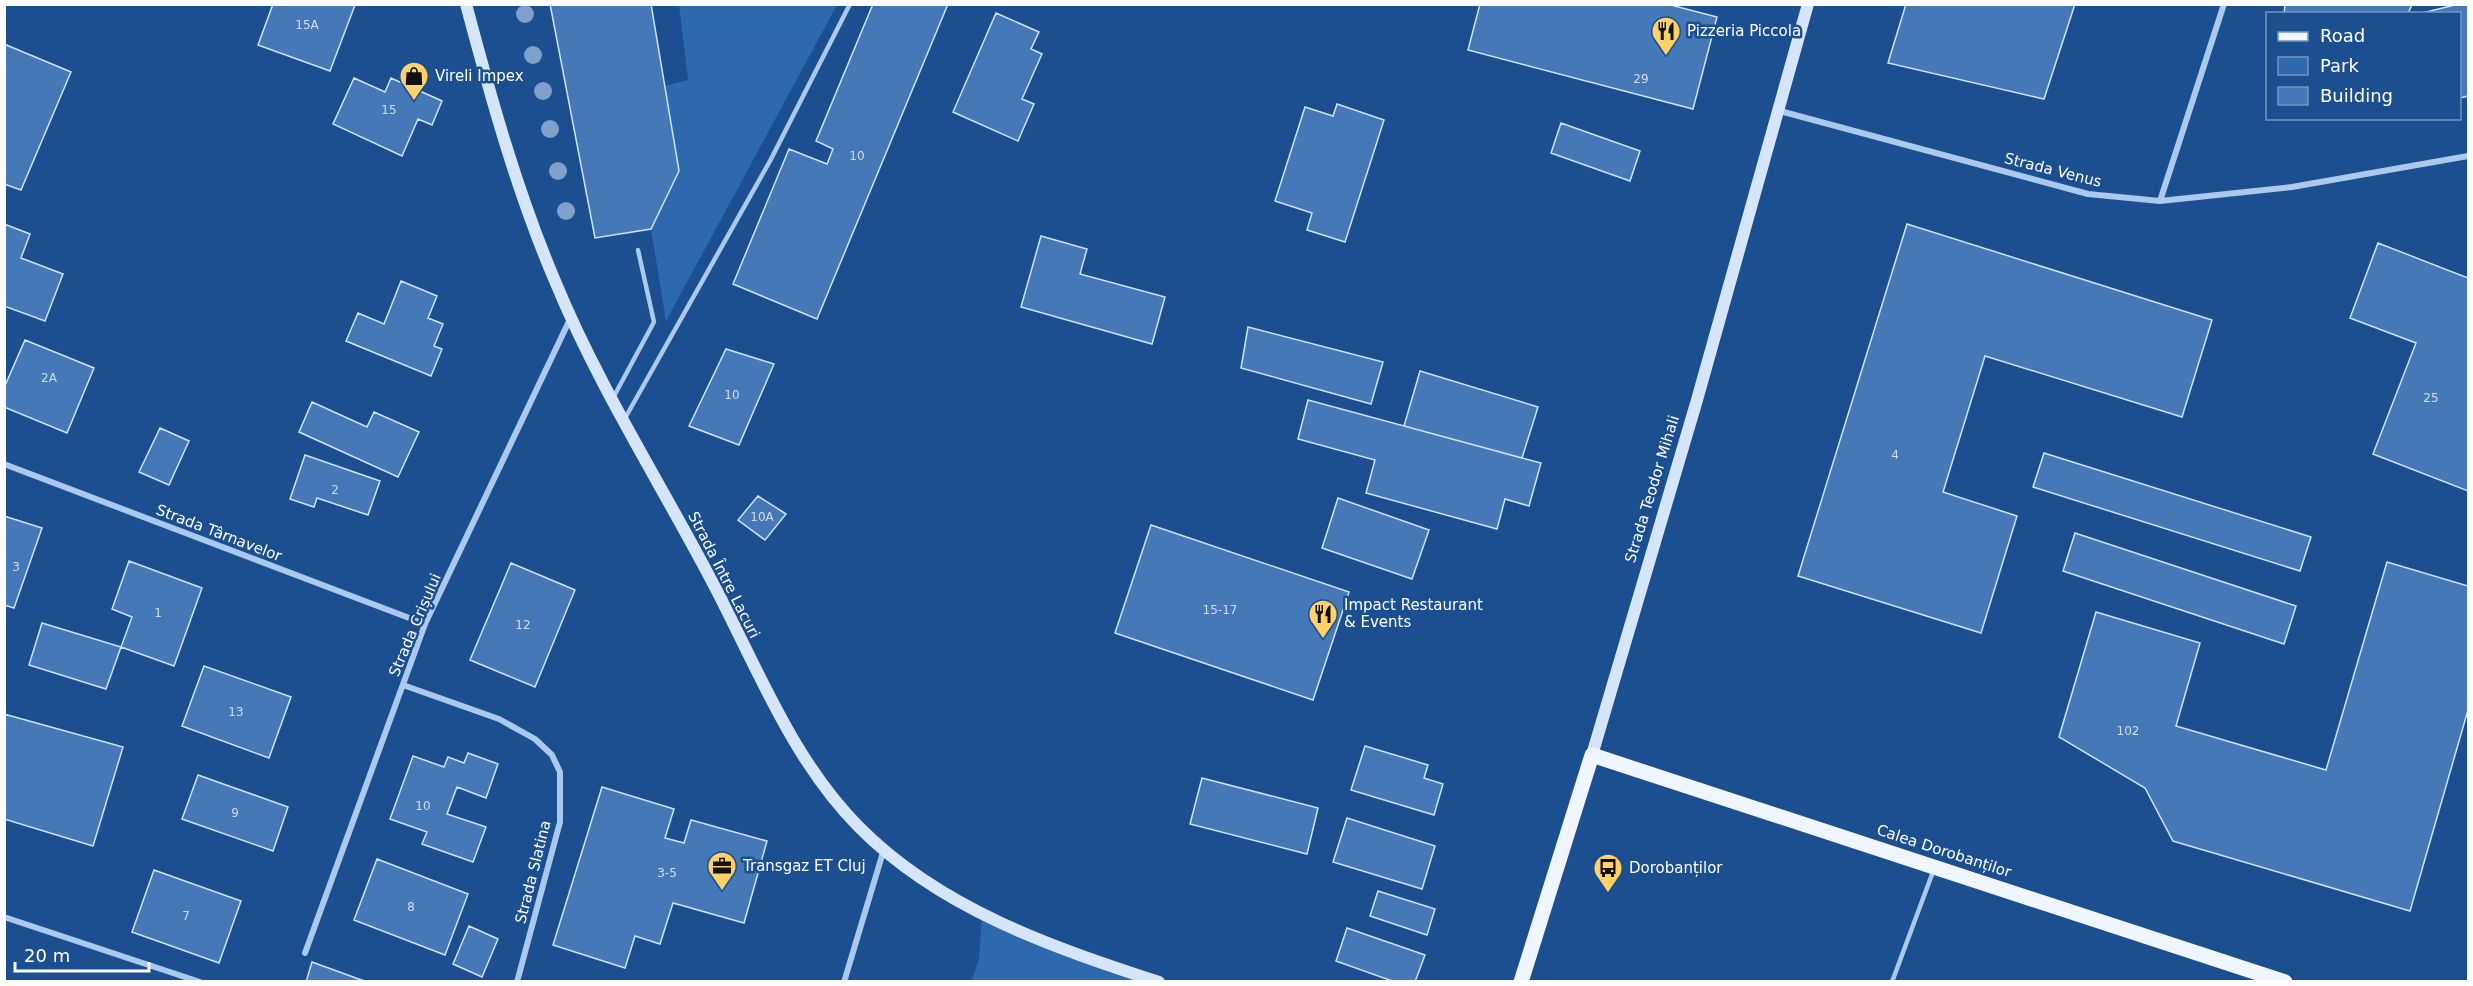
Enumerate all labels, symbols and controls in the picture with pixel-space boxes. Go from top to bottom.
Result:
legend [2266,12,2461,120]
restaurant icon: Pizzeria Piccola [1650,15,1682,57]
house number: 15A [295,18,320,32]
place label: Pizzeria Piccola [1687,22,1801,40]
text: Road [2320,25,2365,46]
text: Park [2320,55,2359,76]
shop icon: Vireli Impex [398,60,430,102]
place label: Vireli Impex [435,67,524,85]
house number: 29 [1633,72,1649,86]
text: Building [2320,85,2393,106]
house number: 15 [381,103,397,117]
house number: 10 [849,149,865,163]
street label: Strada Venus [2003,149,2104,191]
house number: 2A [41,371,58,385]
house number: 10 [724,388,740,402]
house number: 25 [2423,391,2439,405]
street label: Strada Teodor Mihali [1621,413,1683,565]
house number: 4 [1891,448,1899,462]
house number: 2 [331,483,339,497]
street label: Strada Târnavelor [154,501,285,566]
street label: Strada Între Lacuri [684,508,765,641]
house number: 10A [750,510,775,524]
house number: 3 [12,560,20,574]
street label: Strada Crișului [385,571,445,679]
place label: Impact Restaurant & Events [1344,596,1483,631]
restaurant icon: Impact Restaurant & Events [1307,598,1339,640]
house number: 15-17 [1203,603,1237,617]
house number: 1 [154,606,162,620]
house number: 12 [515,618,531,632]
house number: 13 [228,705,244,719]
house number: 102 [2117,724,2139,738]
house number: 10 [415,799,431,813]
house number: 9 [231,806,239,820]
street label: Strada Slatina [511,818,555,926]
street label: Calea Dorobanților [1874,821,2014,882]
office icon: Transgaz ET Cluj [706,850,738,892]
bus stop icon: Dorobanților [1592,852,1624,894]
place label: Transgaz ET Cluj [742,857,866,875]
place label: Dorobanților [1629,859,1723,877]
house number: 3-5 [657,866,677,880]
house number: 8 [407,900,415,914]
house number: 7 [182,909,190,923]
scale bar [15,935,148,973]
text: 20 m [24,945,70,966]

